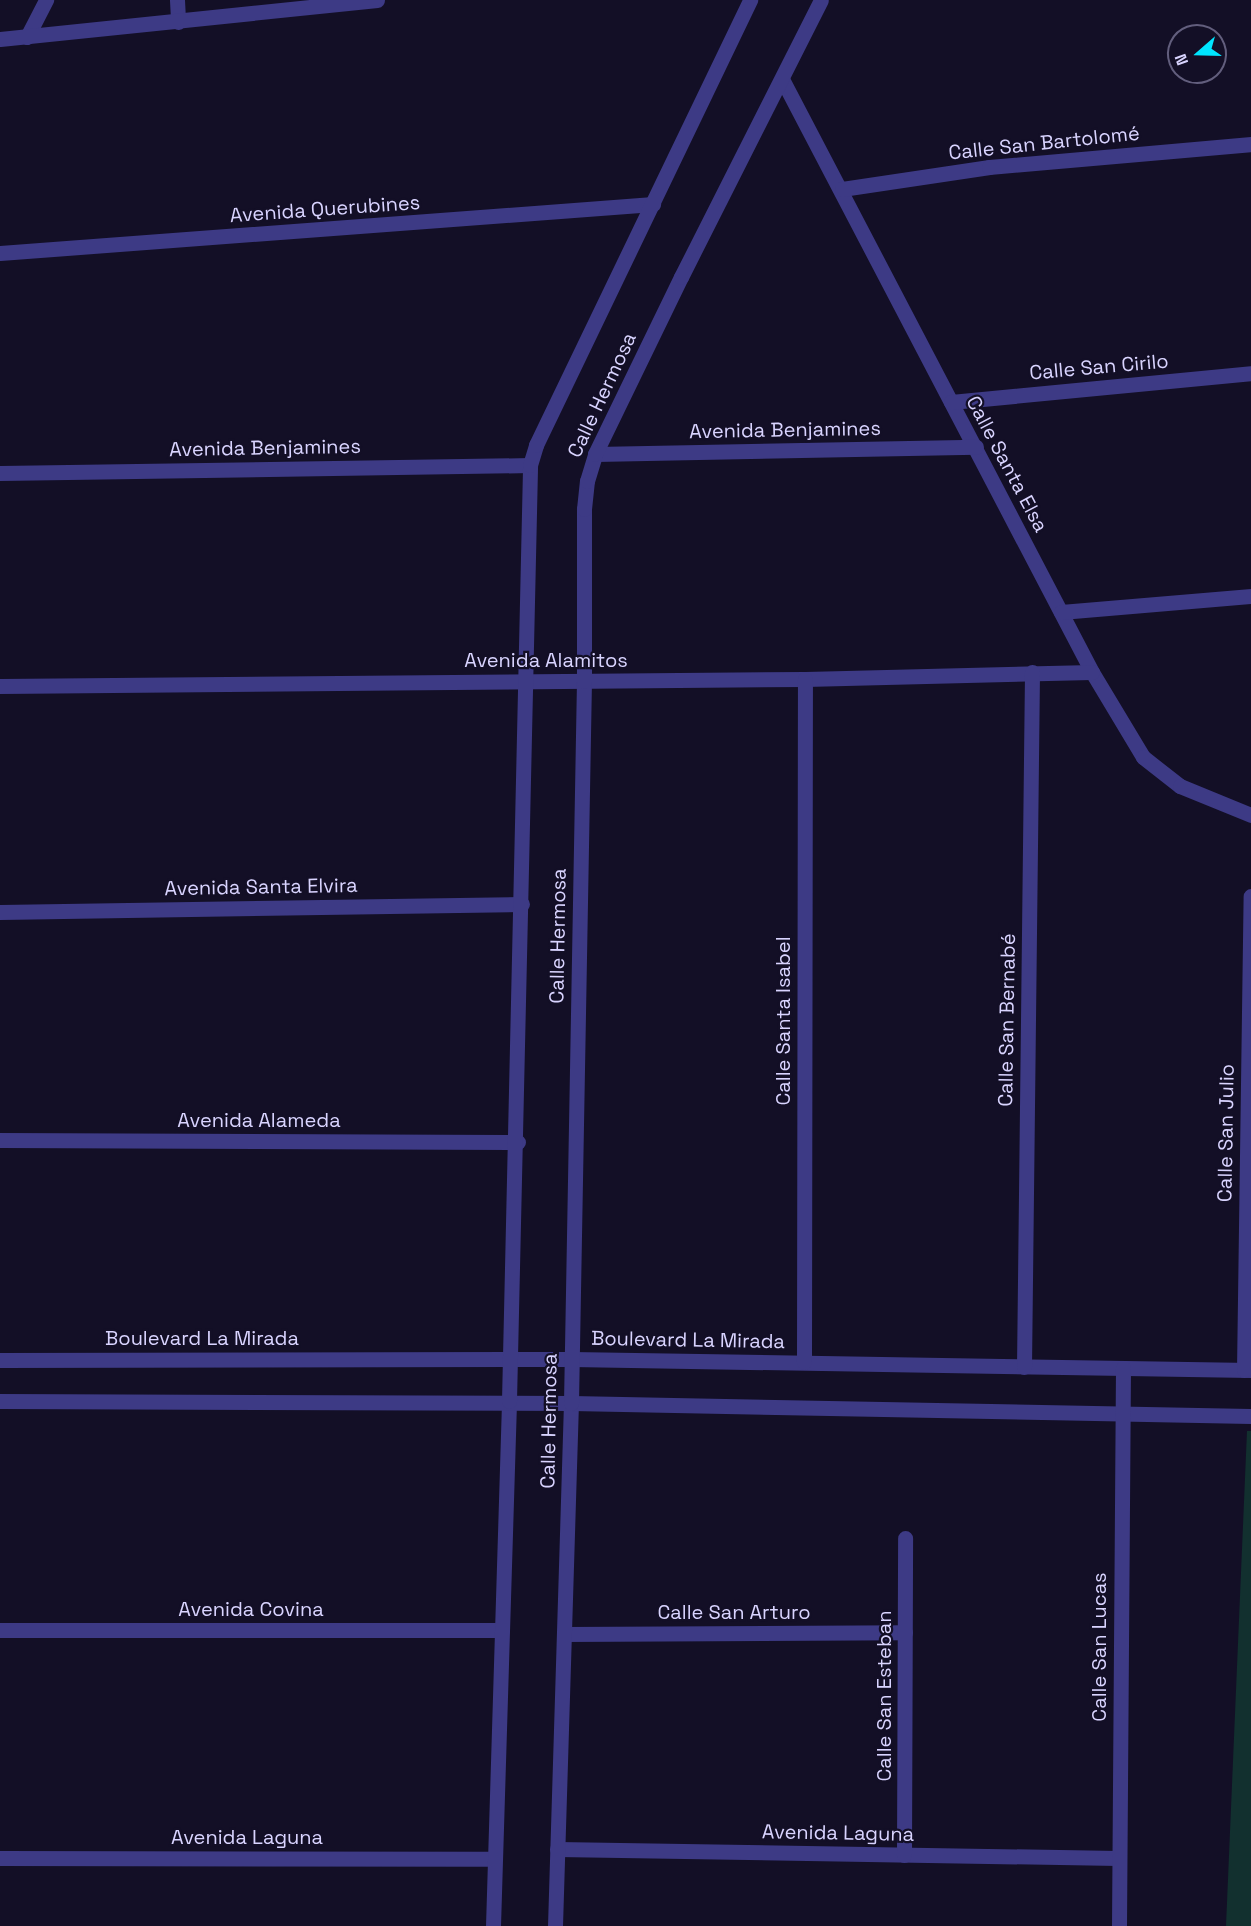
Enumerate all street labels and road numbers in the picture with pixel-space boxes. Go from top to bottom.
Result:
street label: Calle San Bartolomé [947,121,1141,165]
street label: Avenida Querubines [229,190,421,228]
street label: Calle Hermosa [563,329,641,461]
street label: Calle San Cirilo [1028,349,1170,385]
street label: Calle Santa Elsa [961,392,1053,536]
street label: Avenida Benjamines [689,416,881,444]
street label: Avenida Benjamines [169,434,361,462]
street label: Avenida Alamitos [464,648,628,672]
street label: Calle Hermosa [545,868,571,1004]
street label: Avenida Santa Elvira [164,873,358,901]
street label: Calle San Bernabé [993,933,1021,1107]
street label: Calle Santa Isabel [771,936,795,1106]
street label: Calle San Julio [1213,1064,1239,1202]
street label: Avenida Alameda [177,1108,341,1132]
street label: Boulevard La Mirada [105,1326,299,1350]
street label: Boulevard La Mirada [591,1326,785,1354]
street label: Calle Hermosa [536,1353,562,1489]
street label: Calle San Lucas [1087,1572,1111,1722]
street label: Avenida Covina [178,1597,324,1621]
street label: Calle San Arturo [657,1600,811,1624]
street label: Calle San Esteban [872,1610,896,1782]
street label: Avenida Laguna [762,1820,914,1846]
street label: Avenida Laguna [171,1825,323,1849]

